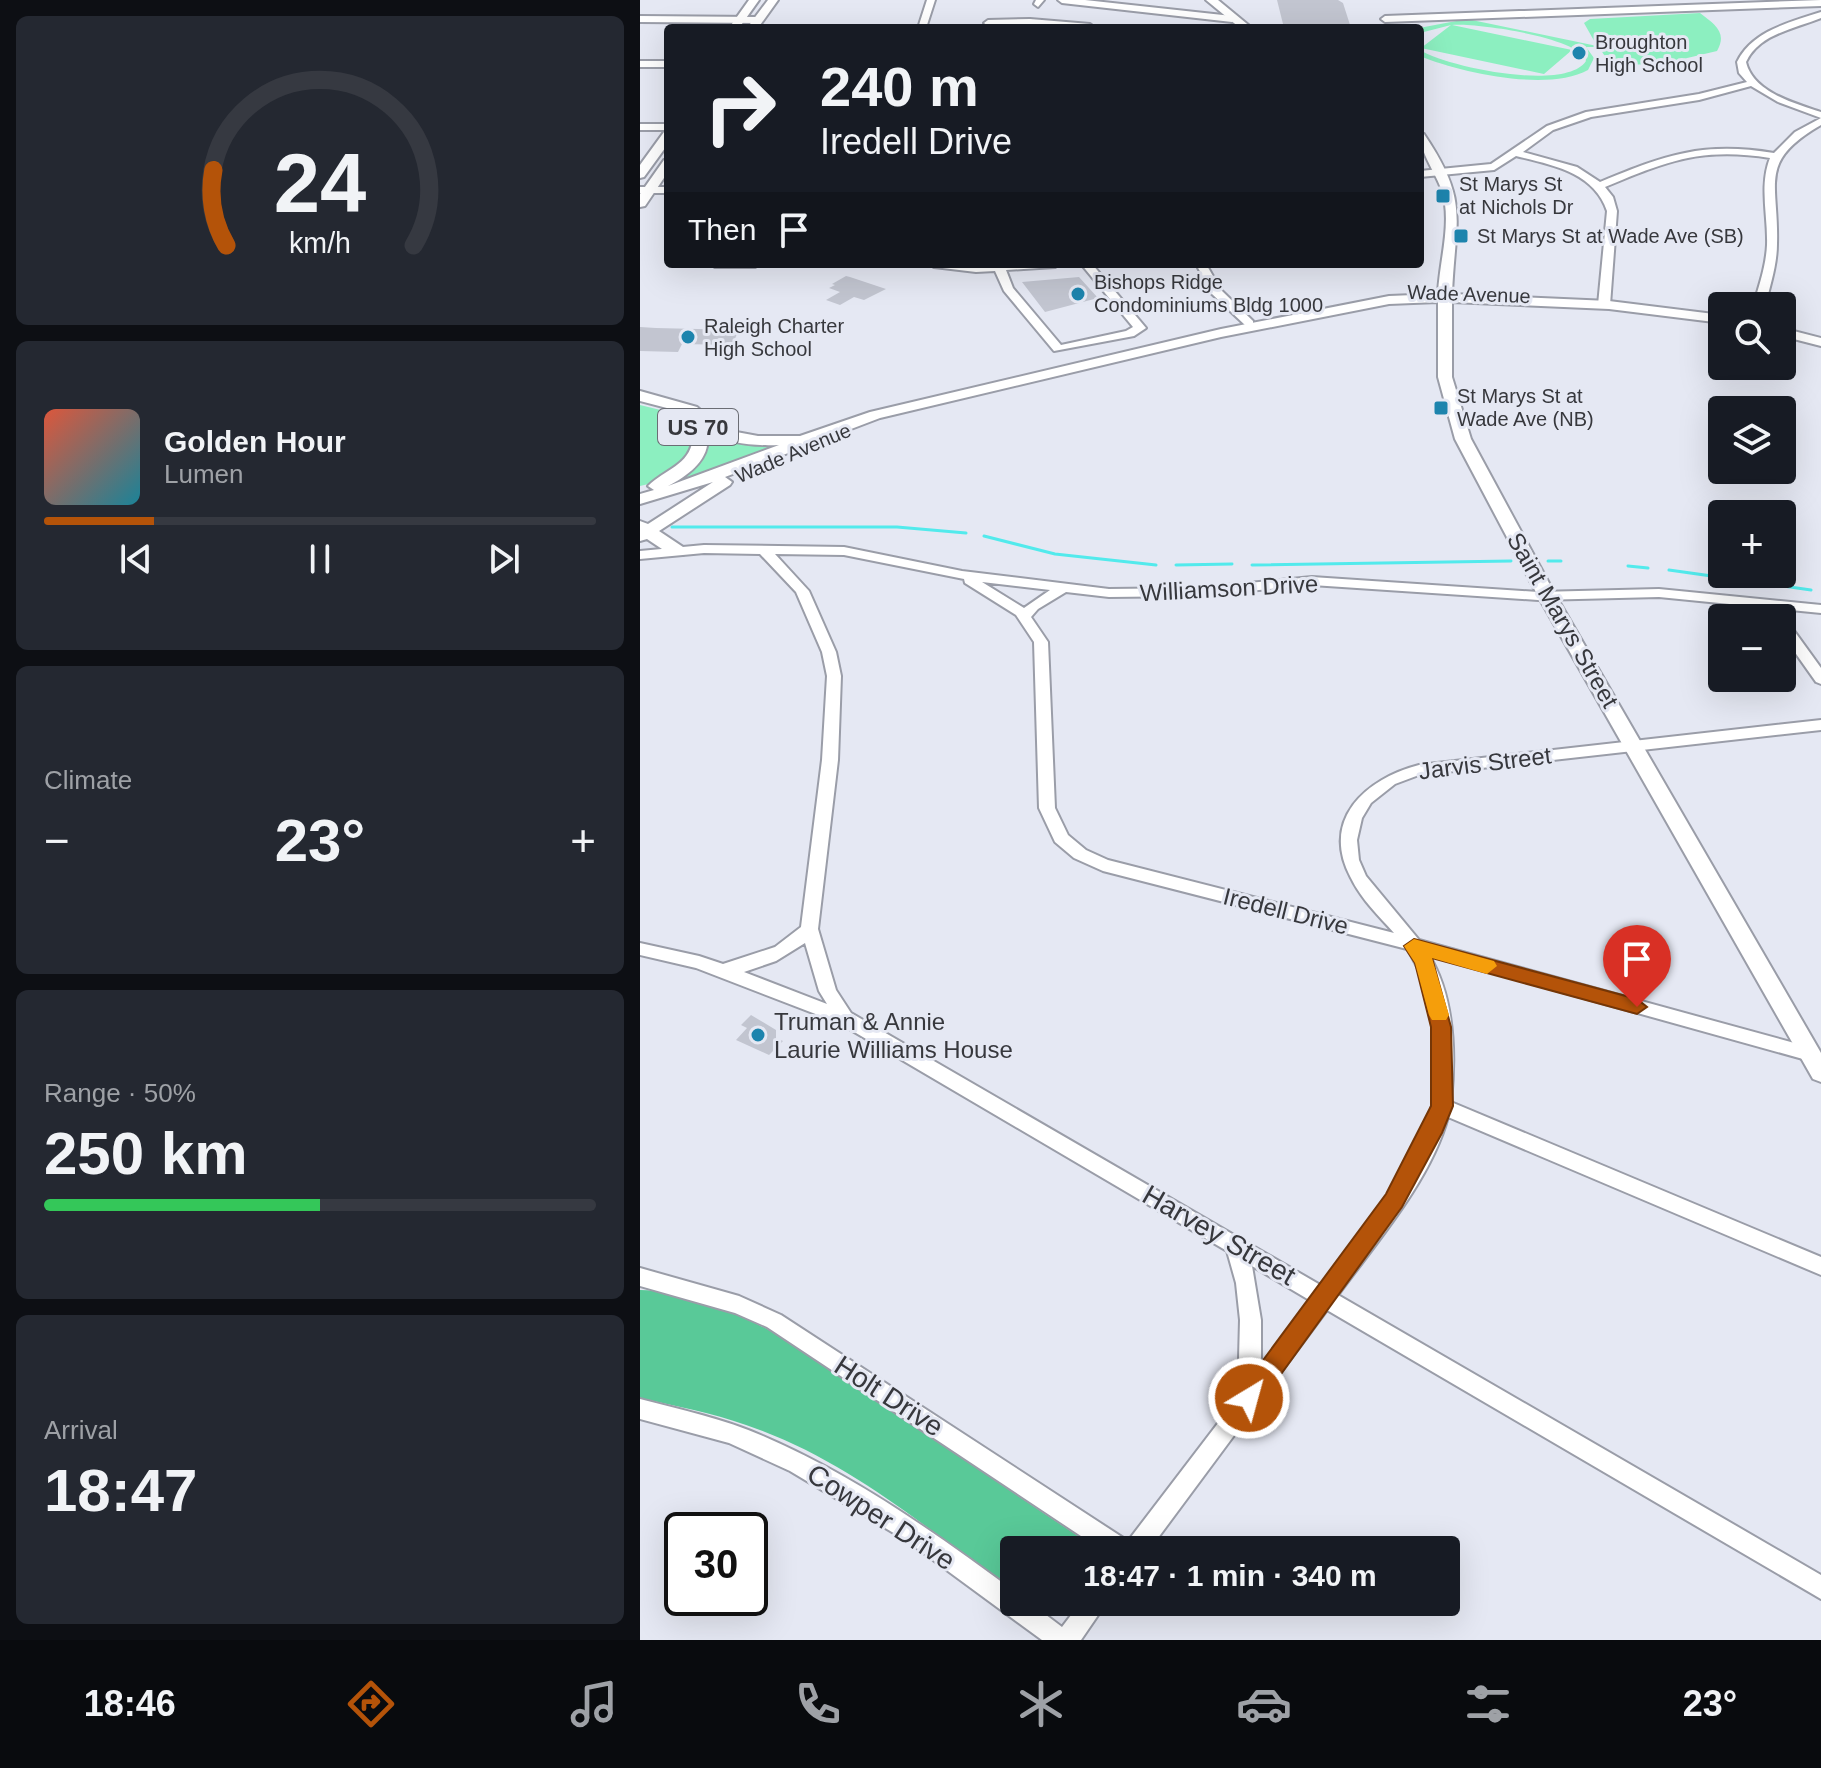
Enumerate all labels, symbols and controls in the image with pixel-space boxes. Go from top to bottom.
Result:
place label: Broughton High School [1595,31,1703,76]
marker: Broughton High School [1570,44,1588,62]
text: 240 m [820,55,979,118]
icon: right [688,56,792,160]
text: Iredell Drive [820,121,1012,162]
text: 24 [274,137,366,230]
place label: St Marys St at Nichols Dr [1459,173,1574,218]
marker: St Marys St at Nichols Dr [1434,187,1452,205]
icon: arrive [772,208,816,252]
text: Then [688,213,756,246]
place label: St Marys St at Wade Ave (SB) [1477,225,1744,247]
marker: St Marys St at Wade Ave (SB) [1452,227,1470,245]
text: km/h [289,228,351,260]
place label: Bishops Ridge Condominiums Bldg 1000 [1094,271,1323,316]
street label: Wade Avenue [1407,281,1531,307]
marker: Bishops Ridge Condominiums Bldg 1000 [1069,285,1087,303]
map controls [1708,292,1796,692]
button: search [1708,292,1796,380]
place label: Raleigh Charter High School [704,315,844,360]
marker: Raleigh Charter High School [679,328,697,346]
place label: St Marys St at Wade Ave (NB) [1457,385,1594,430]
button: layers [1708,396,1796,484]
marker: St Marys St at Wade Ave (NB) [1432,399,1450,417]
road number: US 70 [658,409,738,445]
street label: Wade Avenue [732,419,854,487]
text: Golden Hour [164,425,346,458]
text: Lumen [164,459,244,489]
button: + [1708,500,1796,588]
street label: Saint Marys Street [1502,528,1624,713]
icon: previous [114,537,158,581]
icon: pause [298,537,342,581]
icon: next [482,537,526,581]
street label: Williamson Drive [1139,570,1319,606]
button: − [1708,604,1796,692]
street label: Jarvis Street [1417,741,1553,785]
text: Climate [44,765,132,795]
text: 23° [275,807,365,874]
text: − [44,816,70,865]
text: + [570,816,596,865]
street label: Iredell Drive [1221,882,1351,940]
pin [1603,925,1671,1007]
icon: arrive [1615,937,1659,981]
place label: Truman & Annie Laurie Williams House [774,1008,1013,1063]
marker: Truman & Annie Laurie Williams House [749,1026,767,1044]
text: Range · 50% [44,1078,196,1108]
text: 250 km [44,1120,248,1187]
street label: Harvey Street [1137,1179,1301,1291]
street label: Holt Drive [829,1350,949,1442]
position arrow [1207,1356,1291,1440]
text: Arrival [44,1415,118,1445]
text: 18:47 [44,1457,197,1524]
street label: Cowper Drive [801,1458,961,1576]
speed limit sign: 30 [664,1512,768,1616]
text: 18:47 · 1 min · 340 m [1083,1559,1377,1592]
icon: directions [343,1676,399,1732]
icon: music [566,1676,622,1732]
icon: phone [790,1676,846,1732]
icon: climate [1013,1676,1069,1732]
icon: car [1236,1676,1292,1732]
icon: filters [1460,1676,1516,1732]
text: 18:46 [84,1683,176,1724]
text: 23° [1683,1683,1737,1724]

